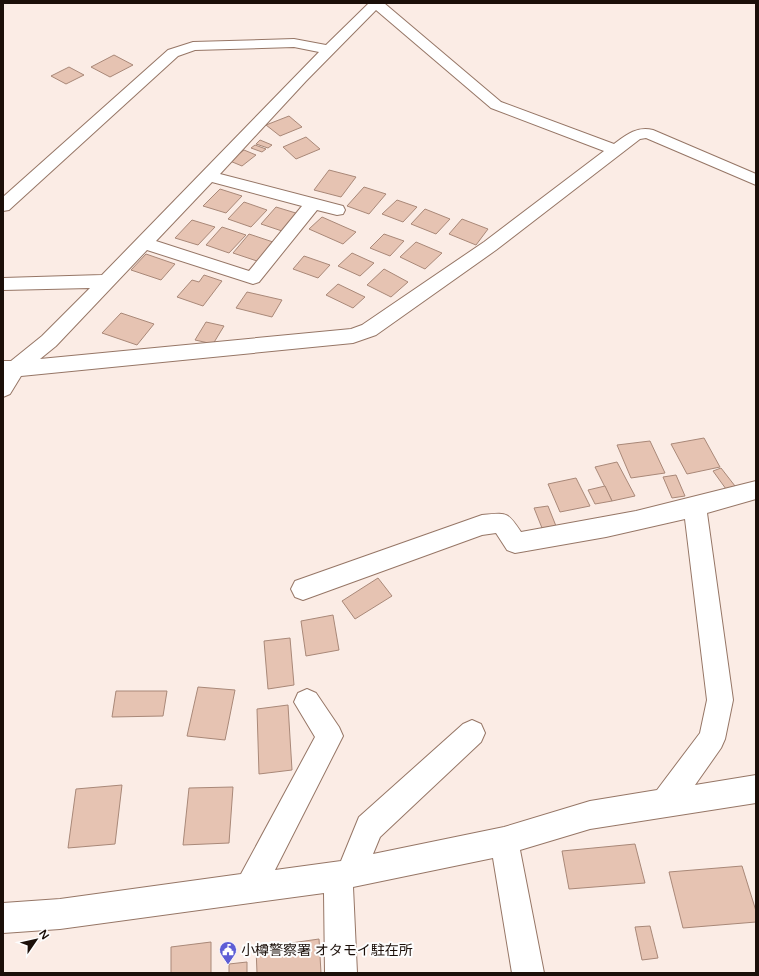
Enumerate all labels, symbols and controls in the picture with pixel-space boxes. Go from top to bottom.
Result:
north arrow [16,920,56,960]
text: N [36,927,52,942]
public building icon: 小樽警察署 オタモイ駐在所 [218,940,238,965]
place label: 小樽警察署 オタモイ駐在所 [241,942,413,959]

